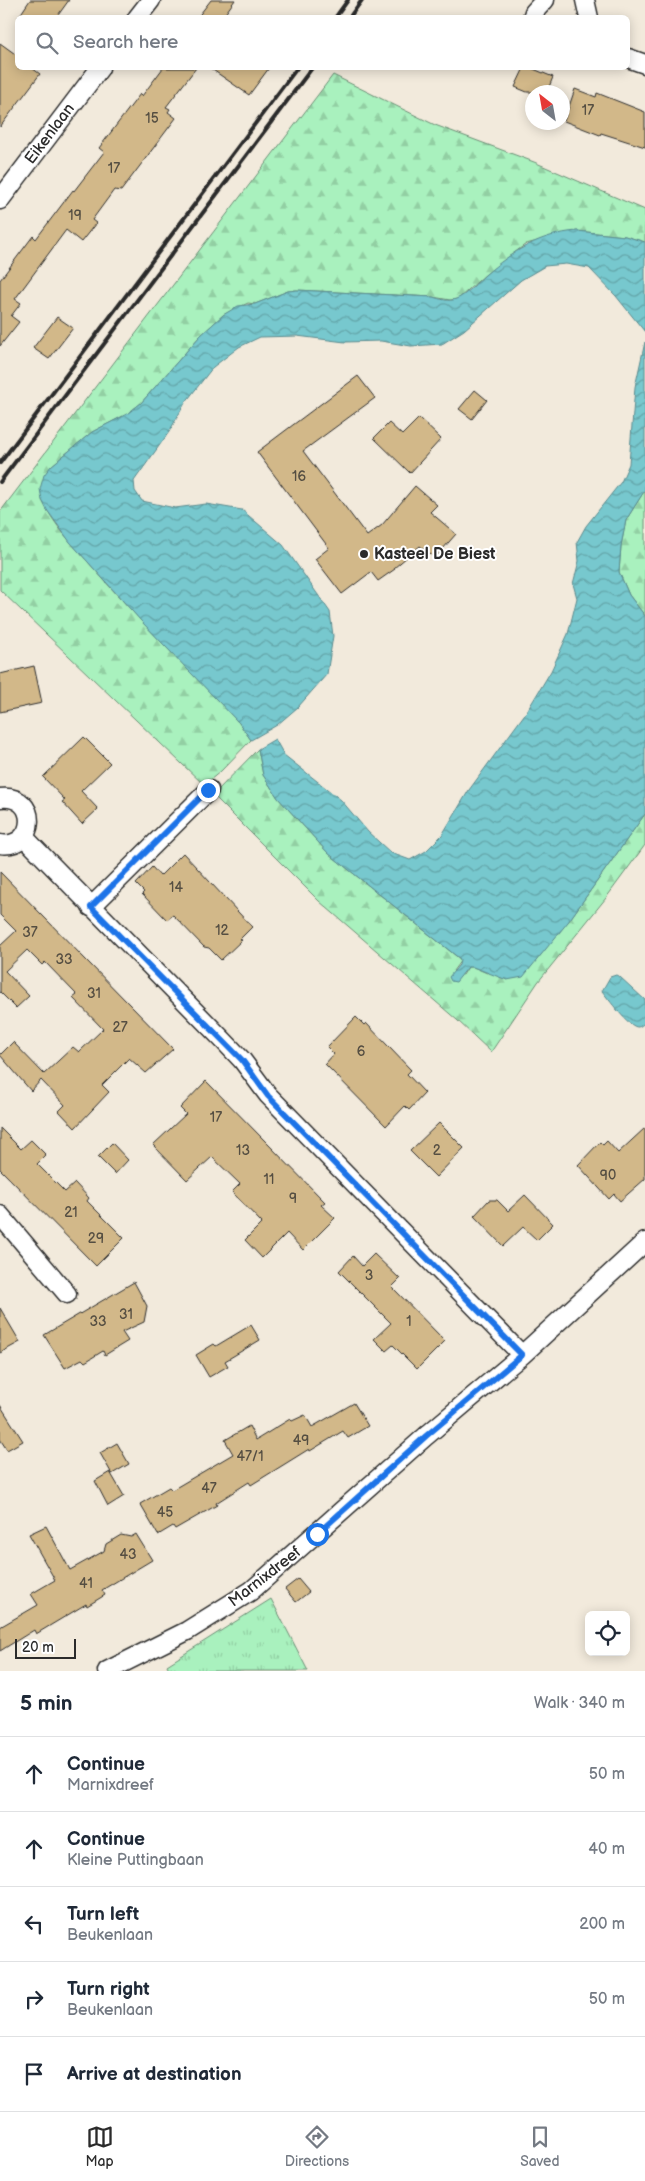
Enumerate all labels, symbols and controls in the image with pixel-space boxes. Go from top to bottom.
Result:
search box [15,15,630,70]
icon: search [33,29,61,57]
text: Search here [73,31,178,54]
north arrow [525,85,570,130]
street label: Eikenlaan [21,100,79,168]
house number: 17 [582,102,594,119]
house number: 15 [145,110,159,127]
house number: 17 [108,160,120,177]
house number: 19 [68,207,82,224]
house number: 16 [292,468,306,485]
place label: Kasteel De Biest [374,545,496,564]
marker: Kasteel De Biest [358,548,370,560]
route end [197,779,220,802]
house number: 14 [169,879,183,896]
house number: 12 [215,922,230,939]
house number: 37 [22,924,38,941]
house number: 33 [55,951,73,968]
house number: 31 [87,985,101,1002]
house number: 27 [112,1019,128,1036]
house number: 6 [357,1043,366,1060]
house number: 17 [210,1109,222,1126]
house number: 13 [236,1142,250,1159]
house number: 2 [433,1142,442,1159]
house number: 90 [600,1167,616,1184]
house number: 11 [264,1171,274,1188]
house number: 9 [289,1190,297,1207]
house number: 21 [64,1204,78,1221]
house number: 29 [88,1230,104,1247]
house number: 3 [365,1267,373,1284]
house number: 31 [119,1306,133,1323]
house number: 33 [89,1313,107,1330]
house number: 1 [406,1313,412,1330]
house number: 49 [293,1432,309,1449]
house number: 47/1 [236,1448,264,1465]
house number: 47 [201,1480,217,1497]
house number: 45 [157,1504,173,1521]
route start [306,1523,329,1546]
street label: Marnixdreef [225,1543,305,1611]
house number: 43 [119,1546,137,1563]
house number: 41 [79,1575,93,1592]
map controls [585,1611,630,1656]
button: locate [585,1611,630,1656]
scale bar [15,1636,76,1659]
text: 20 m [22,1639,54,1656]
text: 5 min [20,1691,73,1716]
text: Walk · 340 m [534,1694,625,1713]
text: Continue [67,1753,145,1776]
icon: ahead [20,1760,48,1788]
text: 50 m [589,1765,625,1784]
text: Marnixdreef [67,1776,154,1795]
text: Continue [67,1828,145,1851]
icon: ahead [20,1835,48,1863]
text: 40 m [588,1840,625,1859]
text: Kleine Puttingbaan [67,1851,204,1870]
text: Turn left [67,1903,139,1926]
icon: left [20,1910,48,1938]
text: 200 m [579,1915,625,1934]
text: Beukenlaan [67,1926,153,1945]
text: Turn right [67,1978,150,2001]
icon: right [20,1985,48,2013]
text: 50 m [589,1990,625,2009]
text: Beukenlaan [67,2001,153,2020]
icon: arrive [20,2060,48,2088]
text: Arrive at destination [67,2063,242,2086]
tab: Map [86,2123,114,2170]
tab: Directions [285,2123,349,2170]
tab: Saved [520,2123,559,2170]

